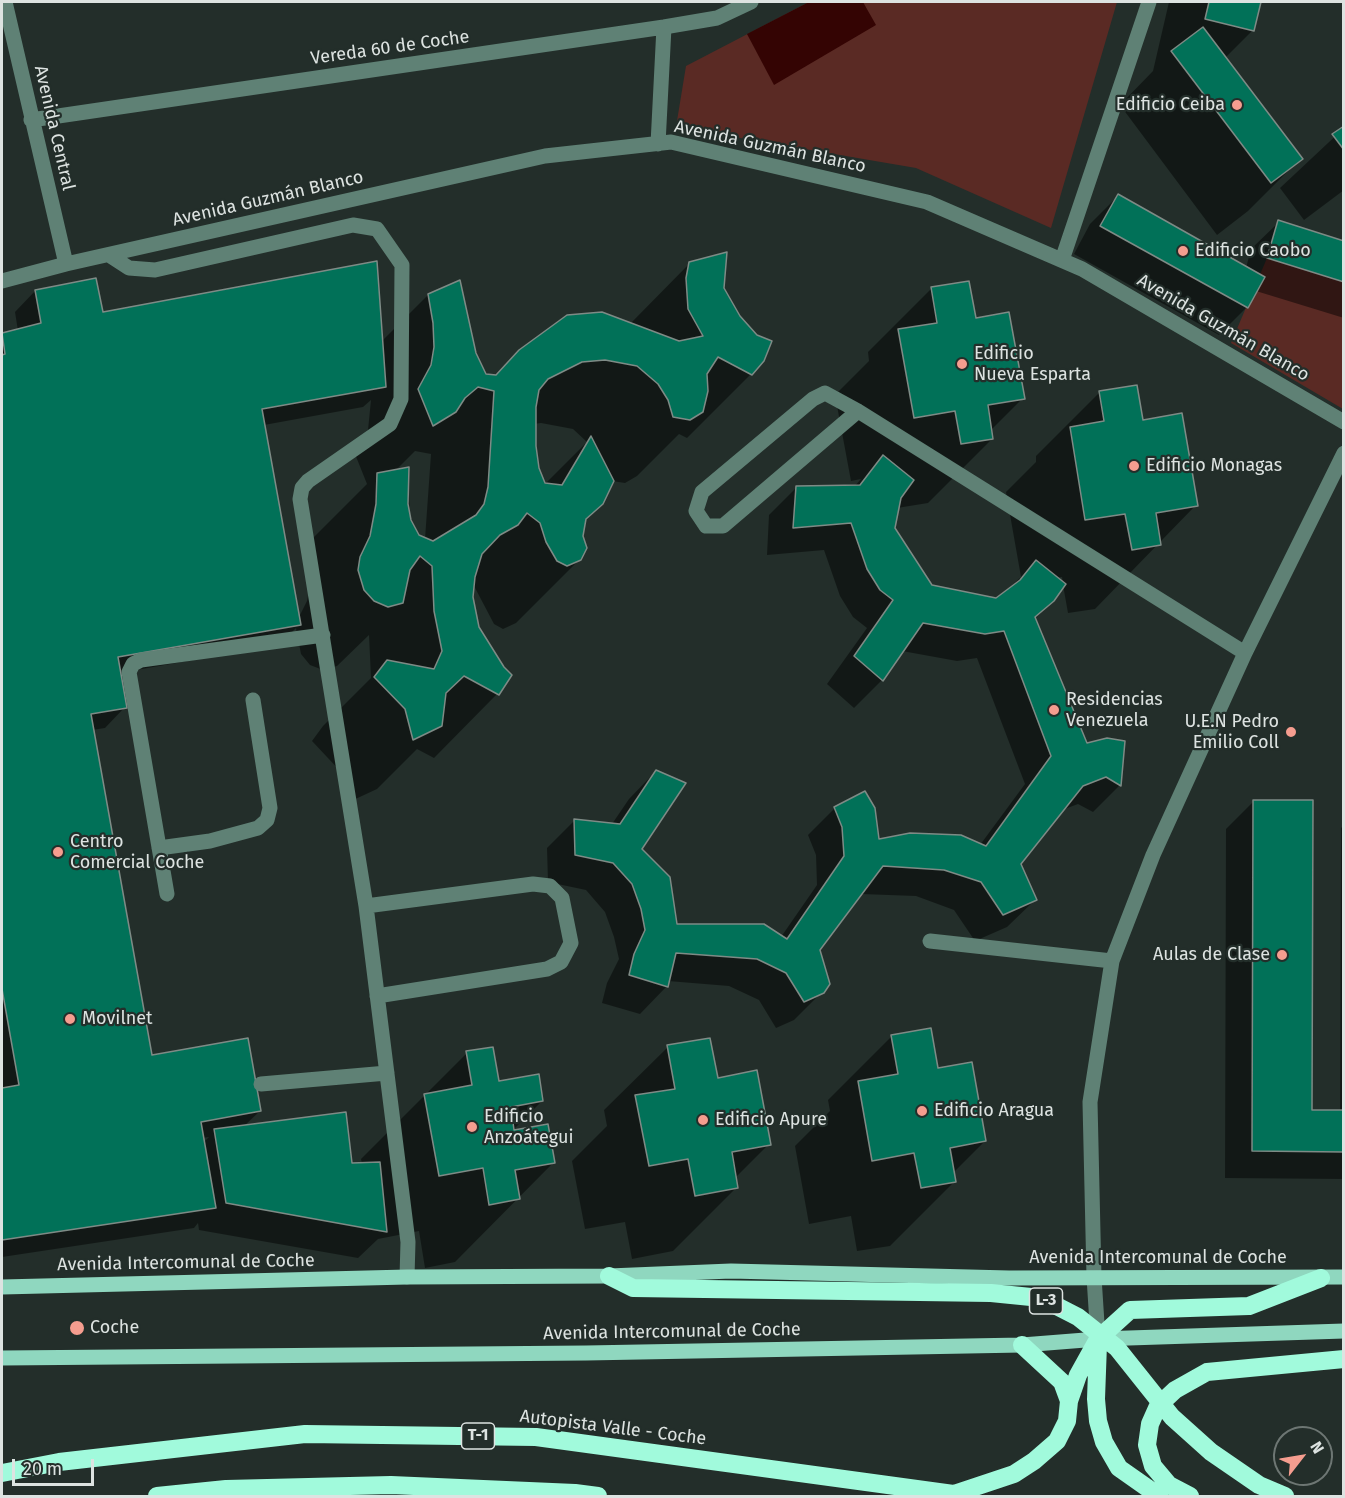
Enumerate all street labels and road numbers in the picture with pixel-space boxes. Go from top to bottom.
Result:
street label: Vereda 60 de Coche [309,26,471,70]
street label: Avenida Central [29,63,79,193]
street label: Avenida Guzmán Blanco [672,116,868,178]
street label: Avenida Guzmán Blanco [170,167,366,231]
street label: Avenida Guzmán Blanco [1133,270,1313,386]
street label: Avenida Intercomunal de Coche [1029,1247,1287,1269]
street label: Avenida Intercomunal de Coche [57,1250,315,1276]
road number: L-3 [1030,1288,1062,1314]
street label: Avenida Intercomunal de Coche [543,1319,801,1345]
street label: Autopista Valle - Coche [518,1406,708,1450]
road number: T-1 [462,1423,494,1449]

